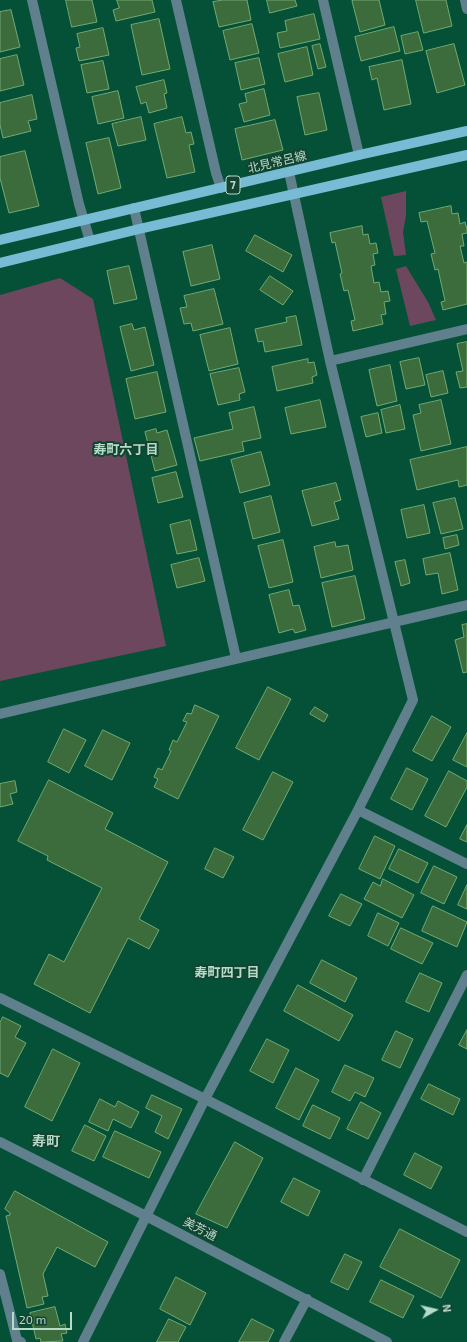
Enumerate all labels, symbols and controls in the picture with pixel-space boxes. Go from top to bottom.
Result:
street label: 北見常呂線 [246,148,308,176]
road number: 7 [226,176,240,194]
district label: 寿町六丁目 [94,442,158,458]
district label: 寿町四丁目 [195,965,259,981]
district label: 寿町 [32,1133,60,1149]
street label: 美芳通 [181,1214,219,1244]
north arrow [415,1290,455,1330]
text: N [440,1303,454,1313]
scale bar [14,1304,74,1330]
text: 20 m [19,1312,46,1326]

